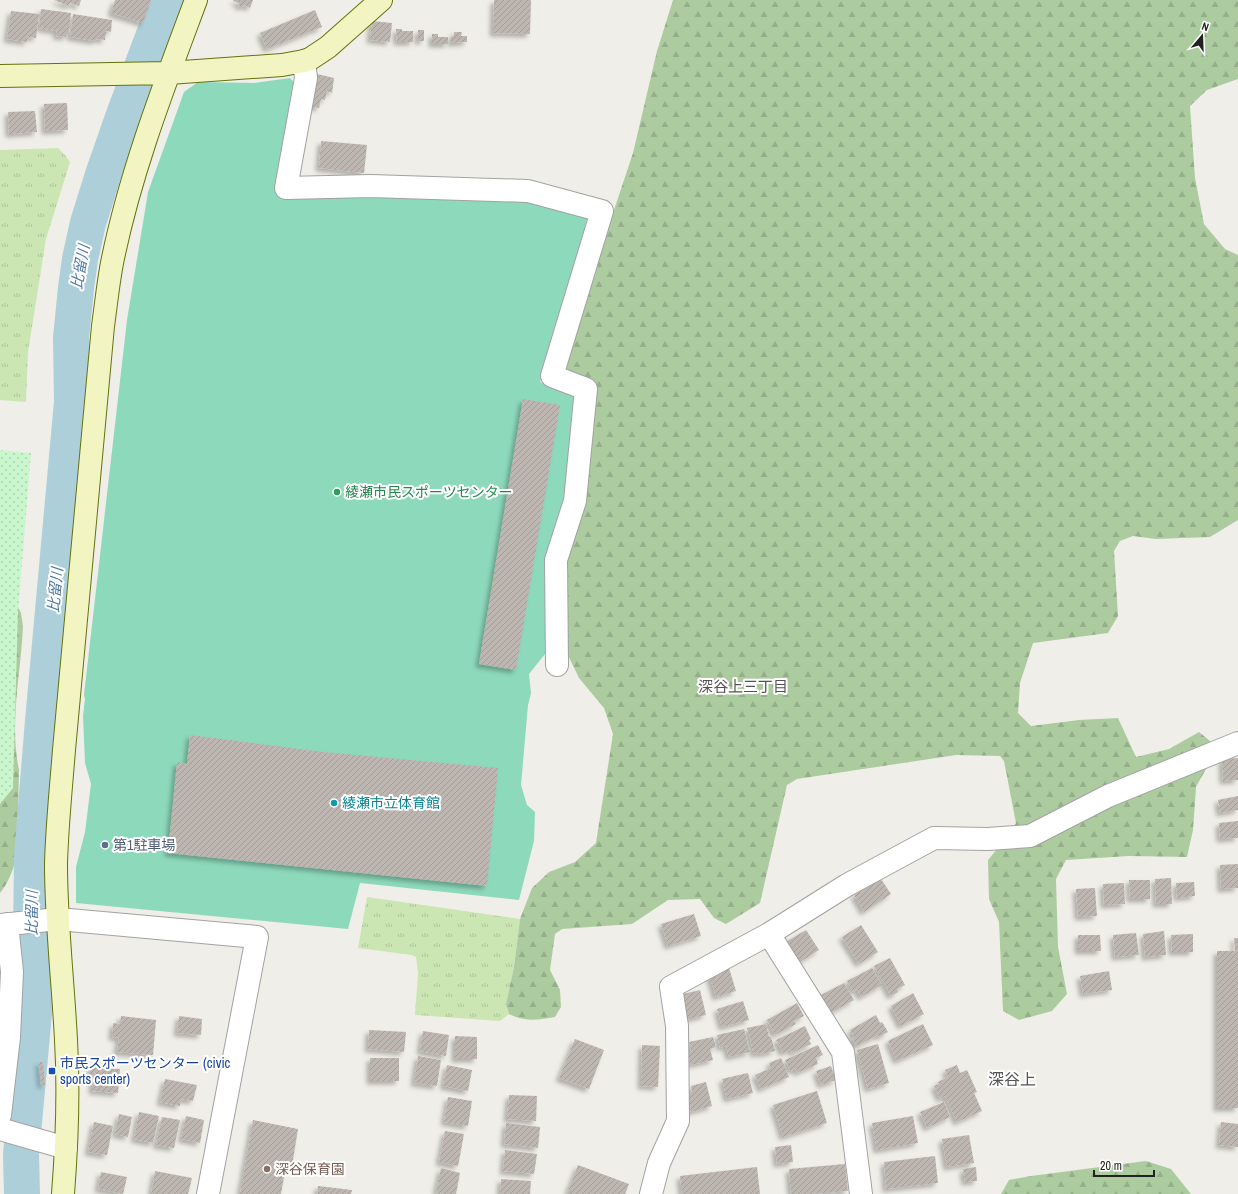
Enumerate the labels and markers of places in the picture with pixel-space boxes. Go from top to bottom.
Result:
place label: 綾瀬市民スポーツセンター [345,483,513,501]
marker: 綾瀬市民スポーツセンター [332,487,342,497]
place label: 綾瀬市立体育館 [342,794,440,812]
marker: 綾瀬市立体育館 [329,798,339,808]
place label: 第1駐車場 [113,836,175,854]
marker: 第1駐車場 [100,840,110,850]
place label: 市民スポーツセンター (civic sports center) [60,1054,231,1088]
marker: 市民スポーツセンター (civic sports center) [47,1066,57,1076]
place label: 深谷保育園 [275,1160,345,1178]
marker: 深谷保育園 [262,1164,272,1174]

